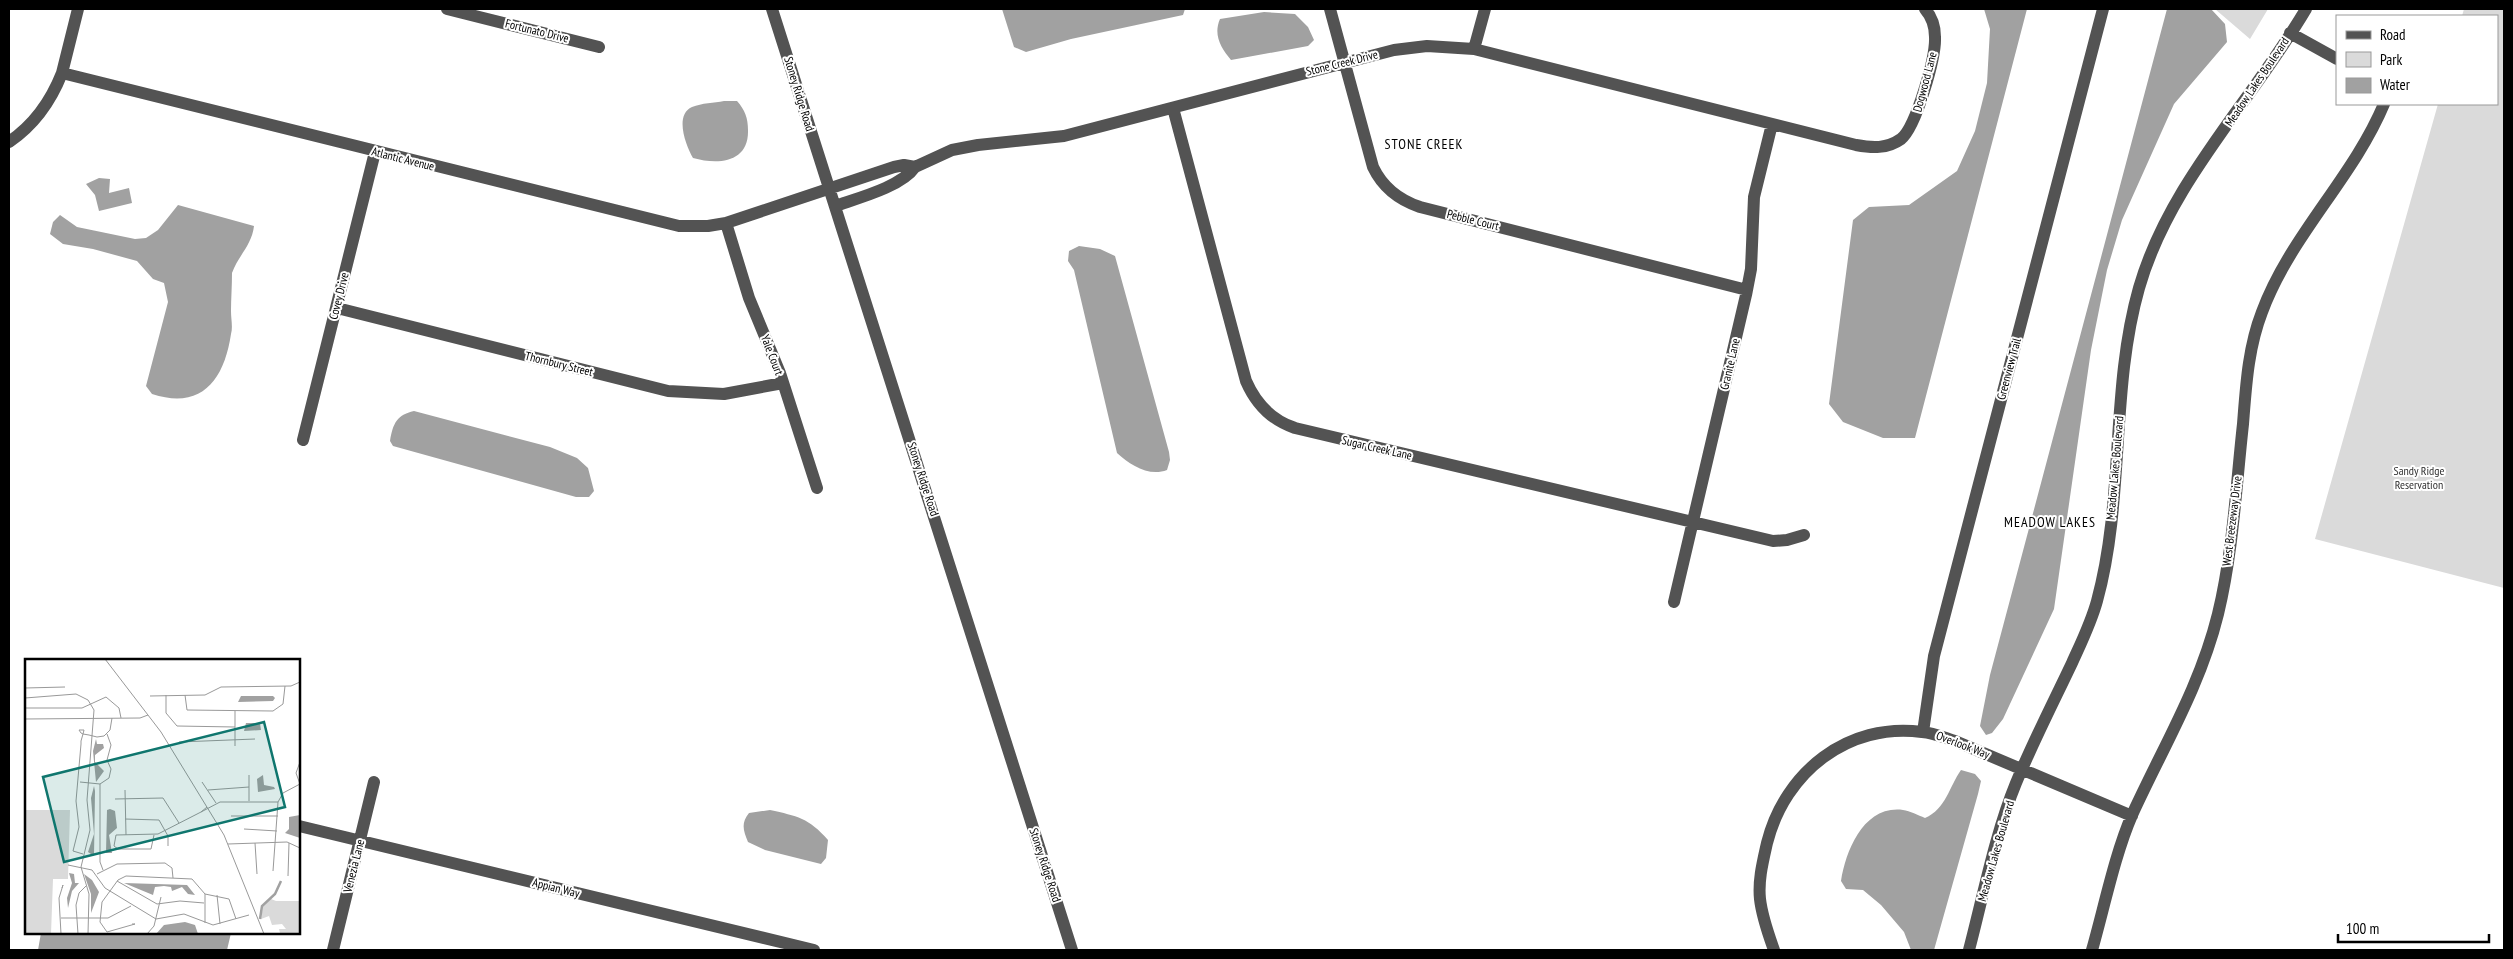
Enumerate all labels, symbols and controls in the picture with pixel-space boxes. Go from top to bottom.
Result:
street label: Fortunato Drive [504,15,571,46]
legend [2336,15,2498,105]
text: Road [2380,25,2406,44]
street label: Meadow Lakes Boulevard [2221,34,2292,129]
street label: Stone Creek Drive [1304,46,1379,79]
street label: Dogwood Lane [1909,50,1940,114]
text: Park [2380,50,2402,69]
street label: Stoney Ridge Road [781,55,818,133]
text: Water [2380,75,2411,94]
district label: STONE CREEK [1385,135,1463,153]
street label: Atlantic Avenue [370,143,436,174]
street label: Pebble Court [1446,206,1501,233]
street label: Covey Drive [325,271,352,321]
street label: Yale Court [758,332,787,378]
street label: Greenview Trail [1993,336,2024,401]
street label: Granite Lane [1716,337,1743,391]
street label: Thornbury Street [524,348,595,379]
street label: Meadow Lakes Boulevard [2102,415,2127,521]
street label: Sugar Creek Lane [1341,432,1414,463]
street label: Stoney Ridge Road [904,440,943,518]
park label: Sandy Ridge Reservation [2394,463,2444,492]
street label: West Breezeway Drive [2219,475,2244,567]
district label: MEADOW LAKES [2004,513,2096,531]
inset map [25,659,300,934]
street label: Overlook Way [1934,727,1993,762]
street label: Meadow Lakes Boulevard [1974,799,2017,903]
street label: Stoney Ridge Road [1026,826,1065,904]
street label: Venezia Lane [339,838,367,895]
street label: Appian Way [531,874,582,901]
scale bar [2338,912,2489,944]
text: 100 m [2346,919,2379,938]

